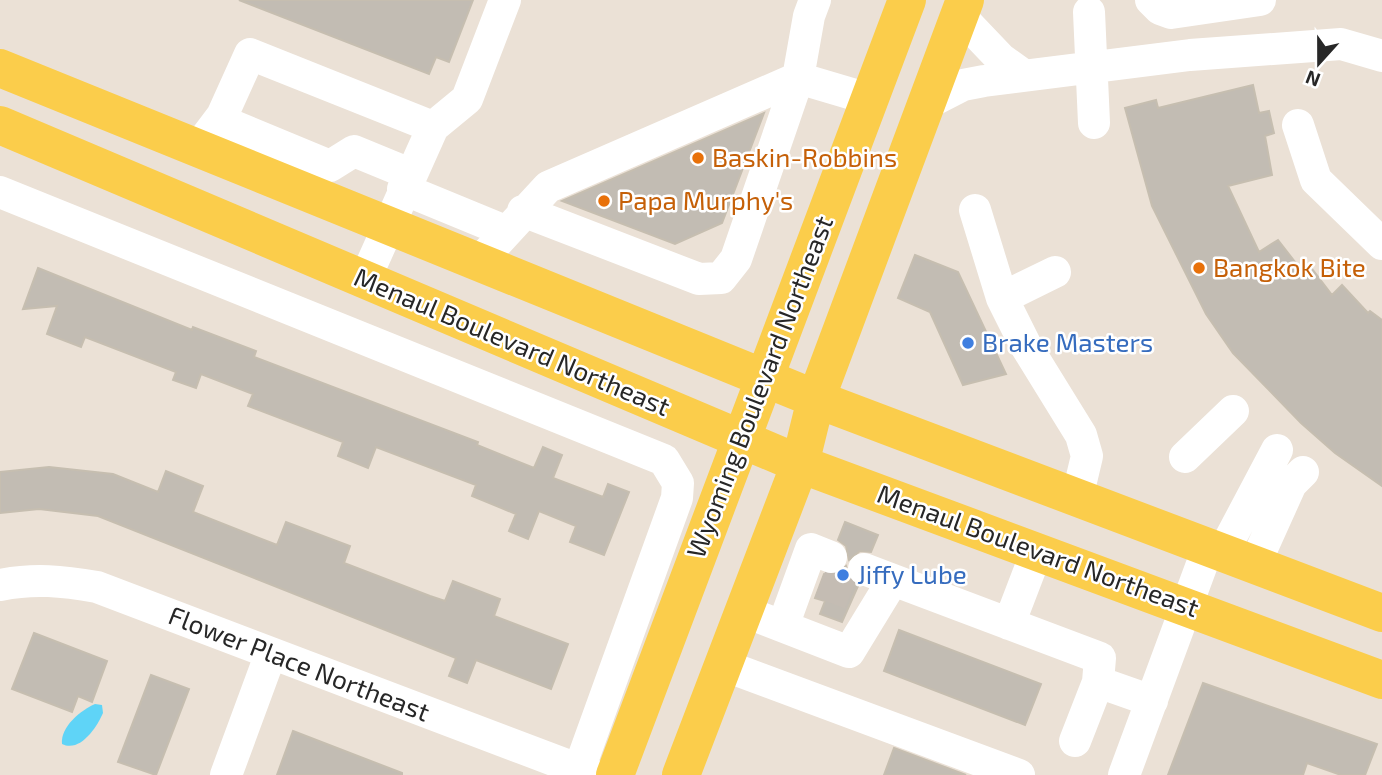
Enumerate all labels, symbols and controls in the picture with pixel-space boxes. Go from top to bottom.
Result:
north arrow [1284,28,1354,98]
text: N [1302,66,1323,93]
place label: Baskin-Robbins [712,141,897,172]
marker: Baskin-Robbins [690,150,706,166]
place label: Papa Murphy's [618,184,793,215]
marker: Papa Murphy's [596,193,612,209]
street label: Wyoming Boulevard Northeast [679,211,838,562]
place label: Bangkok Bite [1213,251,1366,282]
street label: Menaul Boulevard Northeast [350,260,675,421]
marker: Bangkok Bite [1191,260,1207,276]
place label: Brake Masters [982,326,1153,357]
marker: Brake Masters [960,335,976,351]
street label: Menaul Boulevard Northeast [874,477,1204,622]
place label: Jiffy Lube [857,558,967,589]
marker: Jiffy Lube [835,567,851,583]
street label: Flower Place Northeast [165,599,434,727]

